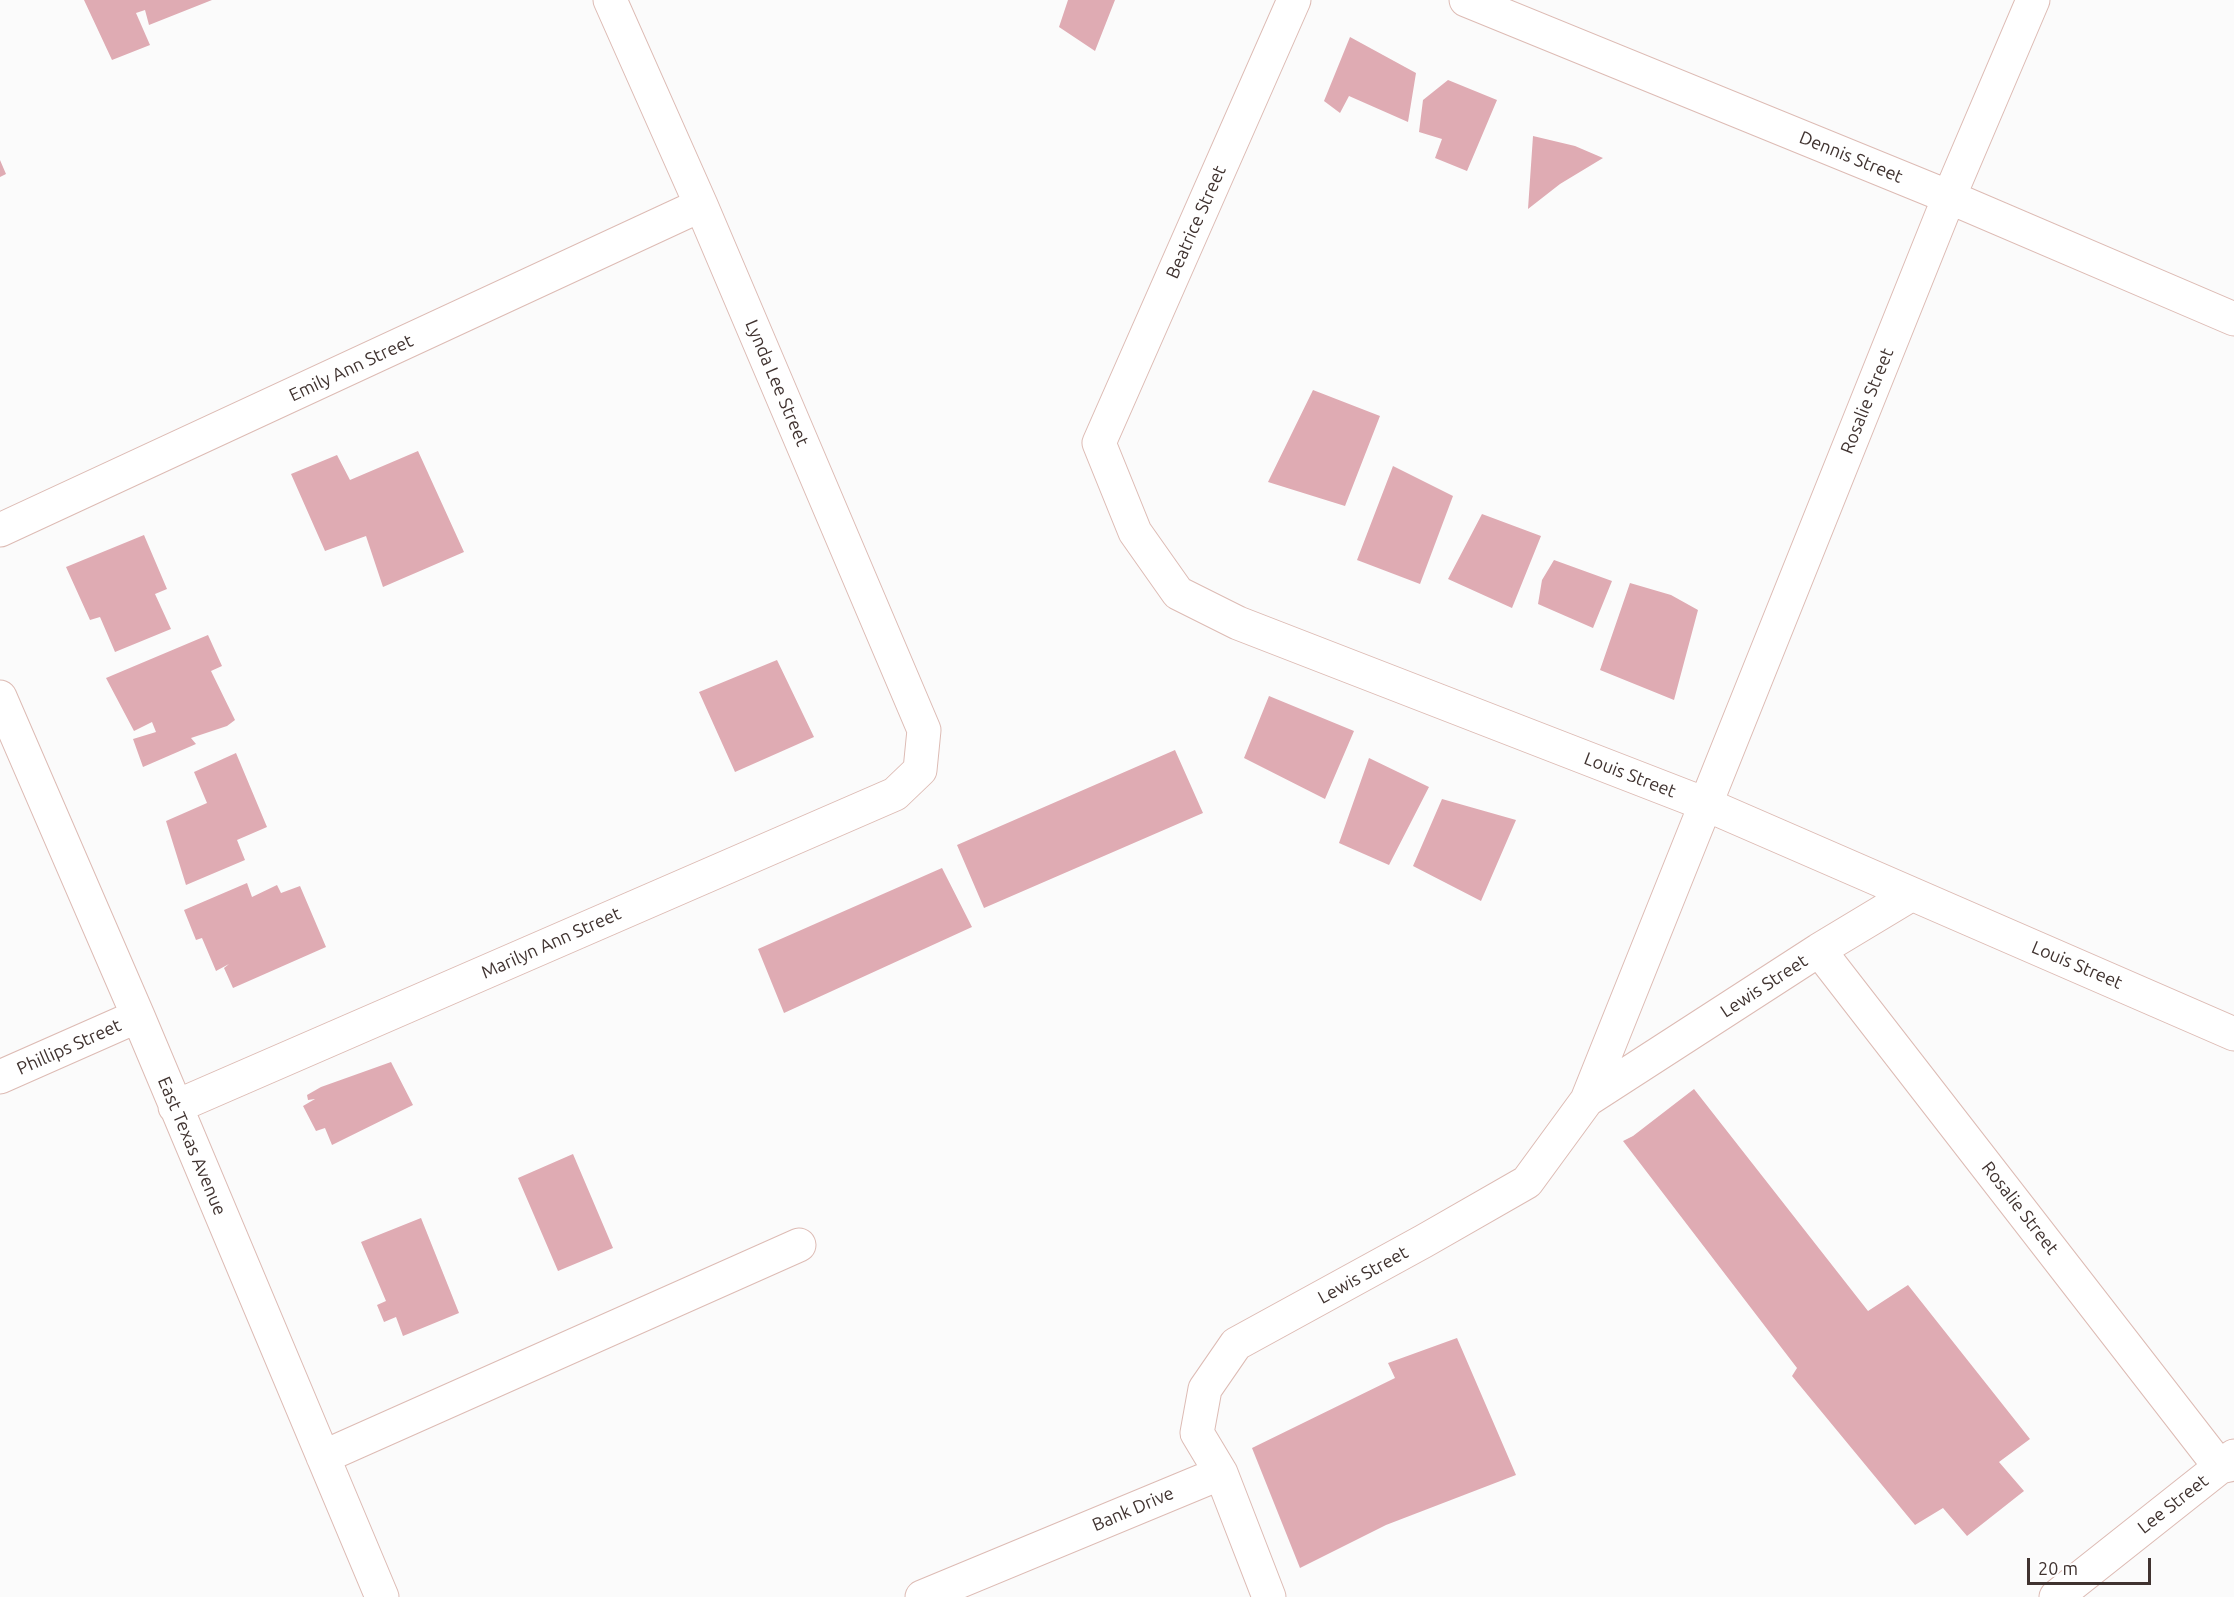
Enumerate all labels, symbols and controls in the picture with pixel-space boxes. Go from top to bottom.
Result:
street label: Dennis Street [1796,126,1906,188]
street label: Beatrice Street [1161,162,1231,282]
street label: Lynda Lee Street [741,317,813,449]
street label: Emily Ann Street [286,330,416,406]
street label: Rosalie Street [1836,345,1898,457]
street label: Louis Street [1581,748,1679,802]
street label: Marilyn Ann Street [478,903,624,983]
street label: Louis Street [2028,936,2126,994]
street label: Lewis Street [1716,950,1812,1022]
street label: Phillips Street [13,1014,125,1080]
street label: East Texas Avenue [153,1074,231,1218]
street label: Rosalie Street [1977,1157,2063,1259]
street label: Lewis Street [1314,1241,1412,1309]
street label: Lee Street [2133,1470,2213,1538]
street label: Bank Drive [1089,1482,1177,1536]
scale bar [2030,1546,2154,1584]
text: 20 m [2038,1558,2078,1578]

